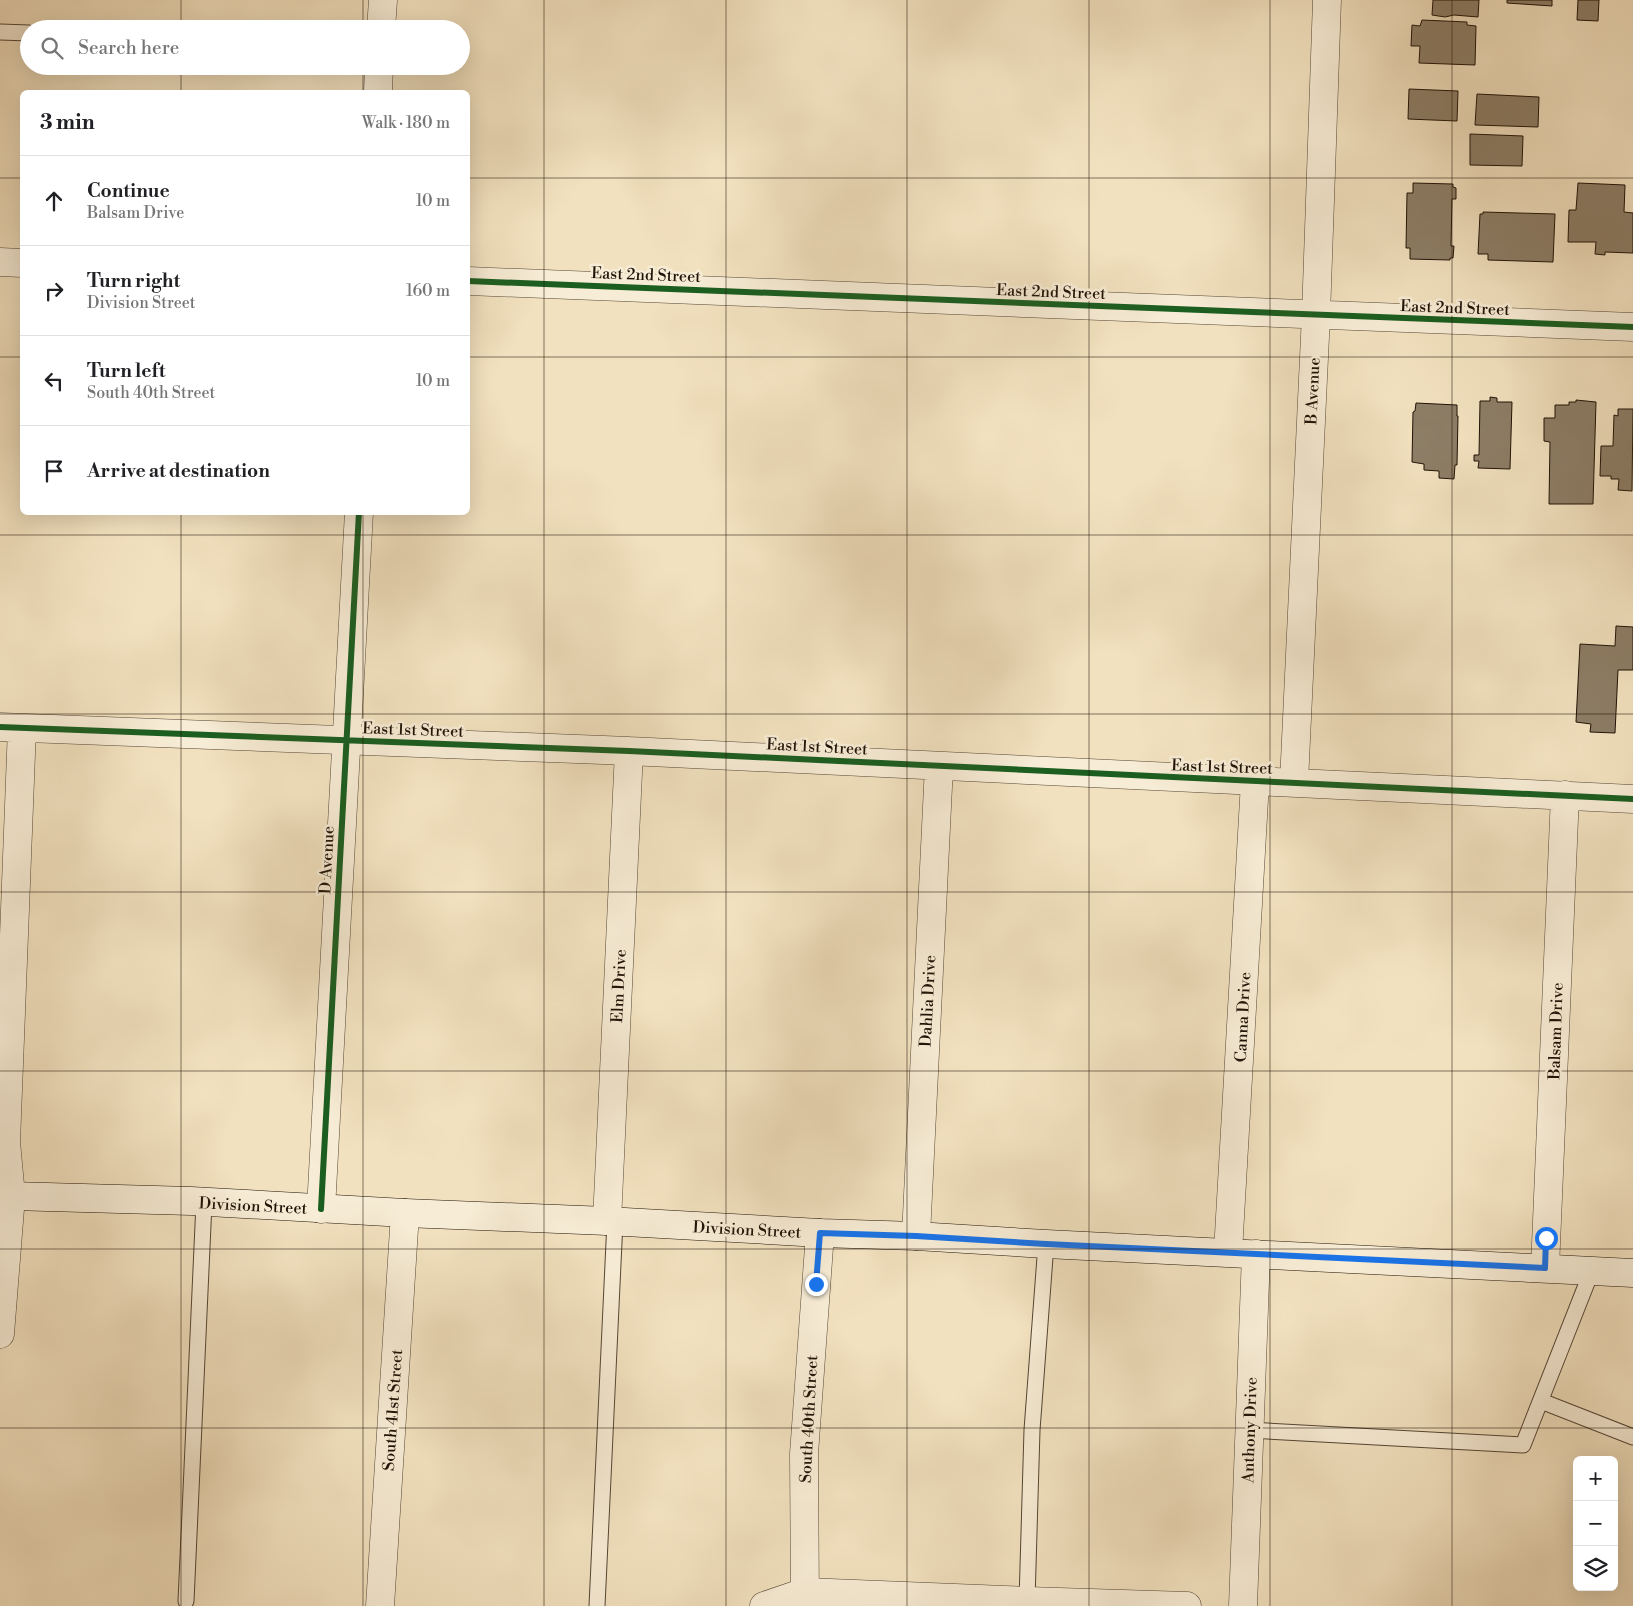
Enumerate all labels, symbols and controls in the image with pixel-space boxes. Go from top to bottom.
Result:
search box [20,20,470,75]
icon: search [38,34,66,62]
text: Search here [78,36,179,60]
text: 3 min [40,110,95,136]
text: Walk · 180 m [362,113,450,133]
text: Continue [87,179,170,203]
icon: ahead [40,187,68,215]
text: 10 m [416,191,450,211]
text: Balsam Drive [87,203,184,223]
street label: East 2nd Street [591,263,701,287]
text: Turn right [87,269,180,293]
icon: right [40,277,68,305]
street label: East 2nd Street [996,280,1106,304]
text: 160 m [406,281,450,301]
text: Division Street [87,293,196,313]
street label: East 2nd Street [1400,296,1510,320]
street label: B Avenue [1301,357,1325,426]
text: Turn left [87,359,166,383]
icon: left [40,367,68,395]
text: 10 m [416,371,450,391]
text: South 40th Street [87,383,215,403]
icon: arrive [40,457,68,485]
text: Arrive at destination [87,459,270,483]
street label: East 1st Street [362,718,464,742]
street label: East 1st Street [766,734,869,760]
street label: East 1st Street [1171,755,1273,779]
street label: D Avenue [315,825,339,895]
street label: Elm Drive [607,949,631,1023]
street label: Dahlia Drive [916,954,940,1048]
street label: Canna Drive [1231,971,1255,1063]
street label: Balsam Drive [1544,982,1568,1081]
street label: Division Street [198,1193,308,1219]
street label: Division Street [692,1217,802,1243]
route start [1535,1227,1558,1250]
route end [805,1273,828,1296]
street label: South 41st Street [379,1348,407,1472]
street label: South 40th Street [796,1354,822,1484]
street label: Anthony Drive [1238,1377,1262,1484]
map controls [1573,1456,1618,1591]
button: + [1573,1456,1618,1501]
button: − [1573,1501,1618,1546]
button: layers [1573,1546,1618,1591]

